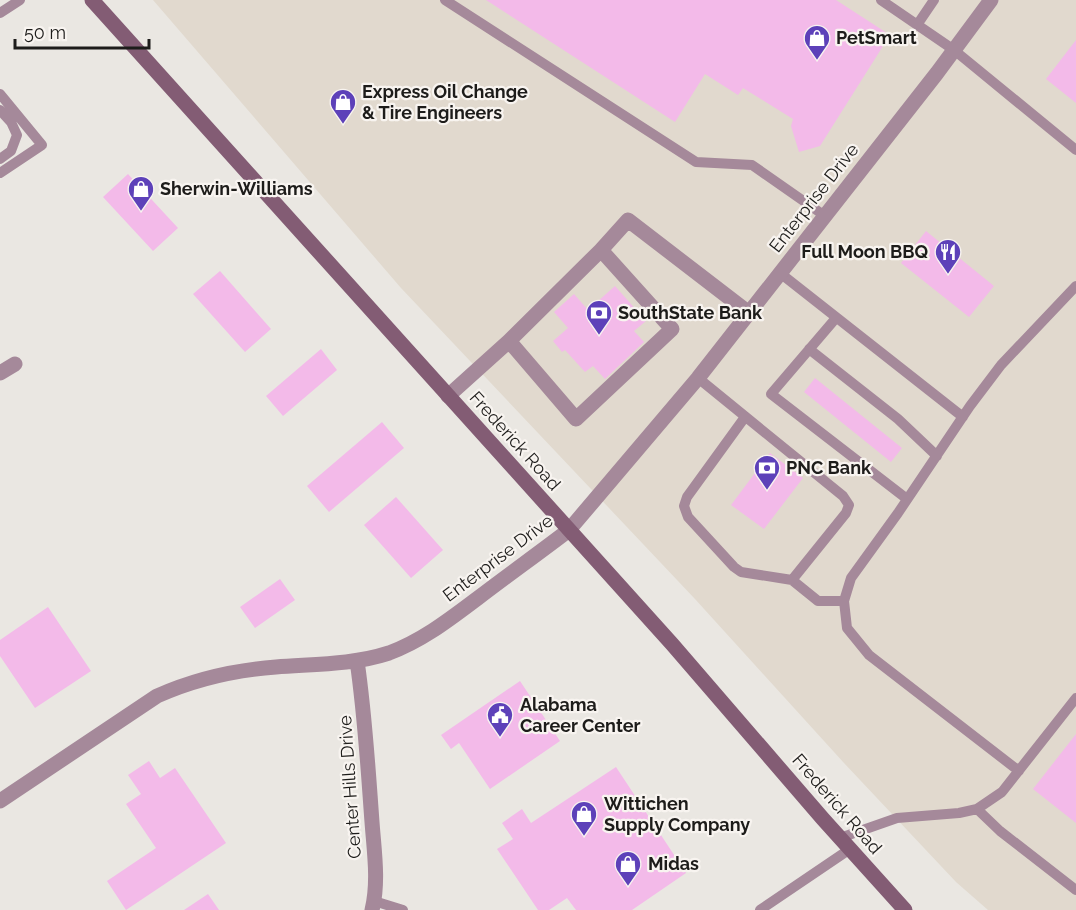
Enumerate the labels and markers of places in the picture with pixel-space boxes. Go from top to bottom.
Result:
shop icon: PetSmart [802,23,832,61]
place label: PetSmart [836,27,917,48]
place label: Express Oil Change & Tire Engineers [362,81,528,123]
shop icon: Express Oil Change & Tire Engineers [328,87,358,125]
shop icon: Sherwin-Williams [126,174,156,212]
place label: Sherwin-Williams [160,178,313,199]
restaurant icon: Full Moon BBQ [933,237,963,275]
place label: Full Moon BBQ [801,241,928,262]
bank icon: SouthState Bank [584,298,614,336]
place label: SouthState Bank [618,302,763,323]
bank icon: PNC Bank [752,453,782,491]
place label: PNC Bank [786,457,872,478]
place label: Alabama Career Center [520,694,640,736]
public building icon: Alabama Career Center [485,700,515,738]
place label: Wittichen Supply Company [604,793,750,835]
shop icon: Wittichen Supply Company [569,799,599,837]
shop icon: Midas [613,849,643,887]
place label: Midas [648,853,699,874]

